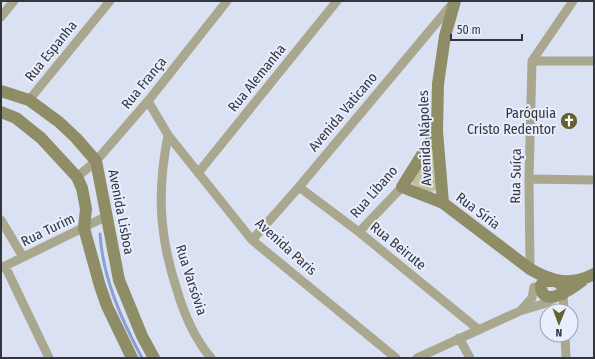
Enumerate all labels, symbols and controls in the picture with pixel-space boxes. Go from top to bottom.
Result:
scale bar [451,16,522,42]
street label: Rua Espanha [21,17,81,85]
text: 50 m [457,23,481,37]
street label: Rua Alemanha [225,41,290,115]
street label: Rua França [118,53,170,113]
street label: Avenida Vaticano [305,69,381,155]
street label: Avenida Nápoles [415,90,435,186]
place label: Paróquia Cristo Redentor [467,105,556,138]
church icon: Paróquia Cristo Redentor [559,111,579,131]
street label: Rua Suíça [507,148,525,204]
street label: Rua Líbano [347,162,401,222]
street label: Avenida Lisboa [104,168,138,256]
street label: Rua Síria [453,189,504,233]
street label: Rua Turim [18,210,78,250]
street label: Avenida Paris [252,215,320,279]
street label: Rua Beirute [367,218,429,274]
street label: Rua Varsóvia [172,243,210,318]
north arrow [539,303,579,343]
text: N [555,326,562,339]

